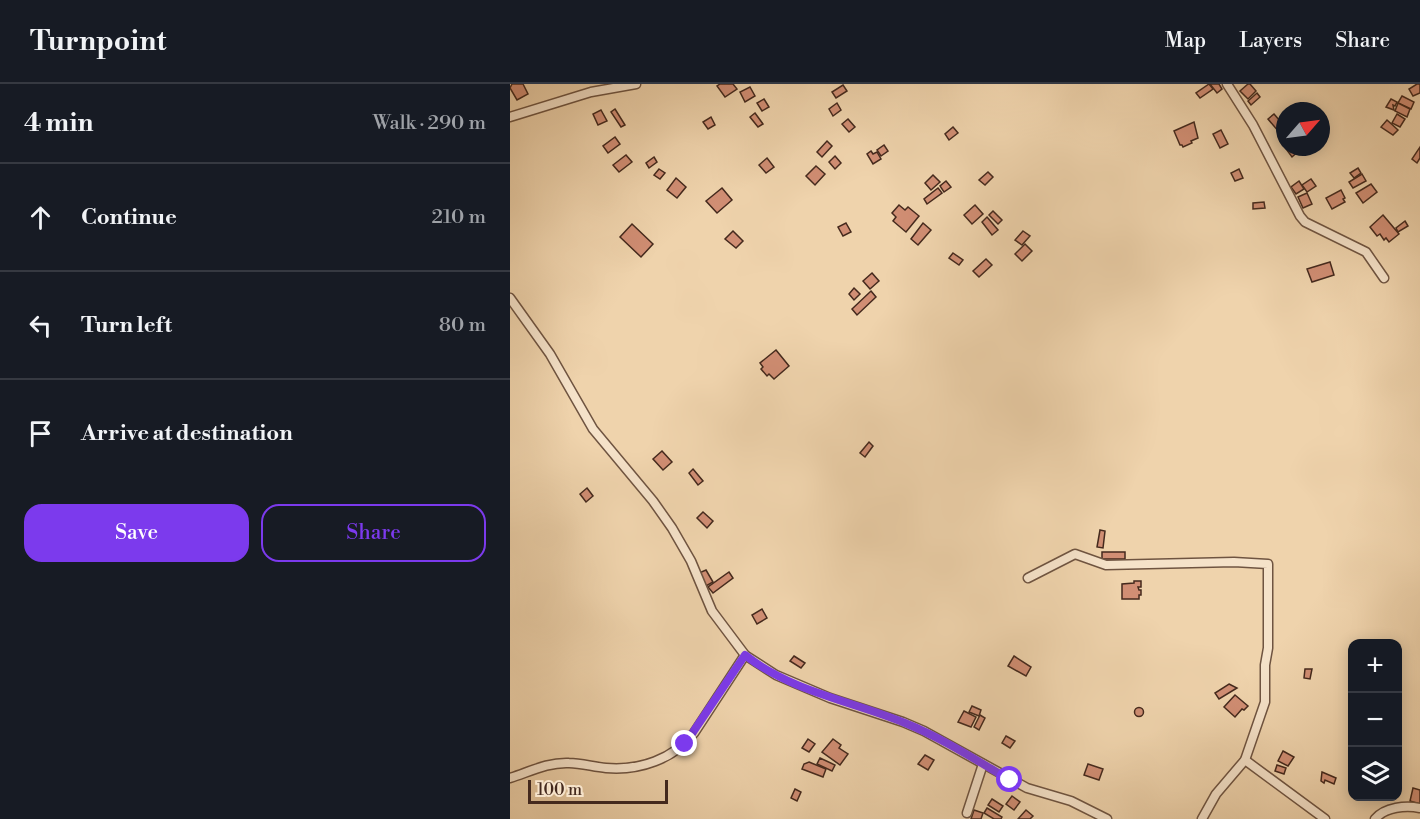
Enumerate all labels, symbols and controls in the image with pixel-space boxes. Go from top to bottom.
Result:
text: Turnpoint [30,24,166,59]
text: Map [1165,28,1206,54]
text: Layers [1239,28,1302,54]
text: Share [1335,28,1390,54]
north arrow [1276,102,1330,156]
text: 4 min [24,107,94,139]
text: Walk · 290 m [373,111,486,136]
icon: ahead [24,201,57,234]
text: Continue [81,204,177,231]
text: 210 m [431,205,486,230]
icon: left [24,309,57,342]
text: Turn left [81,312,172,339]
text: 80 m [439,313,486,338]
icon: arrive [24,417,57,450]
text: Arrive at destination [81,420,293,447]
button: Save [24,504,249,562]
button: Share [261,504,486,562]
map controls [1348,639,1402,801]
button: + [1348,639,1402,693]
button: − [1348,693,1402,747]
route end [671,730,697,756]
button: layers [1348,747,1402,801]
route start [996,766,1022,792]
scale bar [528,777,668,804]
text: 100 m [537,780,582,800]

